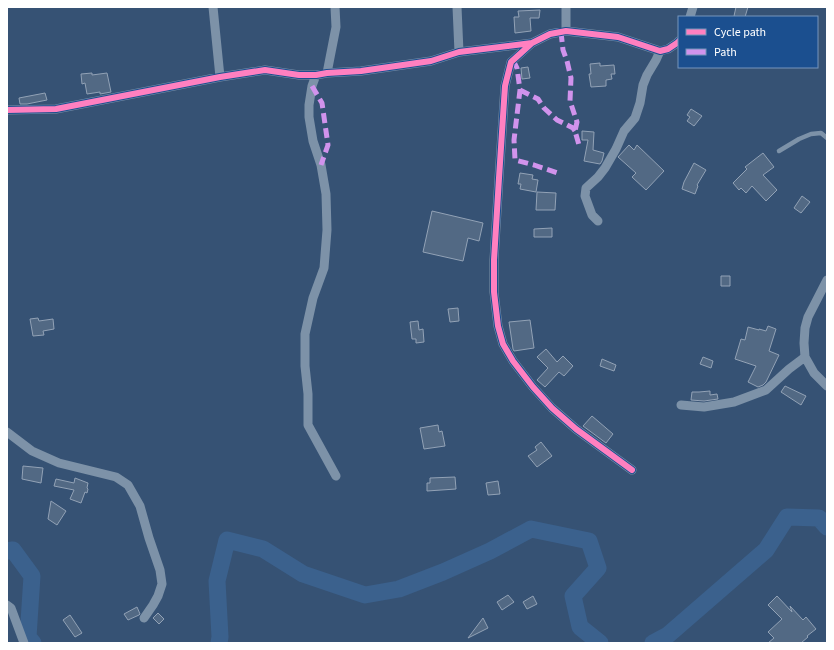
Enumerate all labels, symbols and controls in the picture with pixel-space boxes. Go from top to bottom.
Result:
legend [678,16,818,68]
text: Cycle path [714,24,766,41]
text: Path [714,44,737,61]

